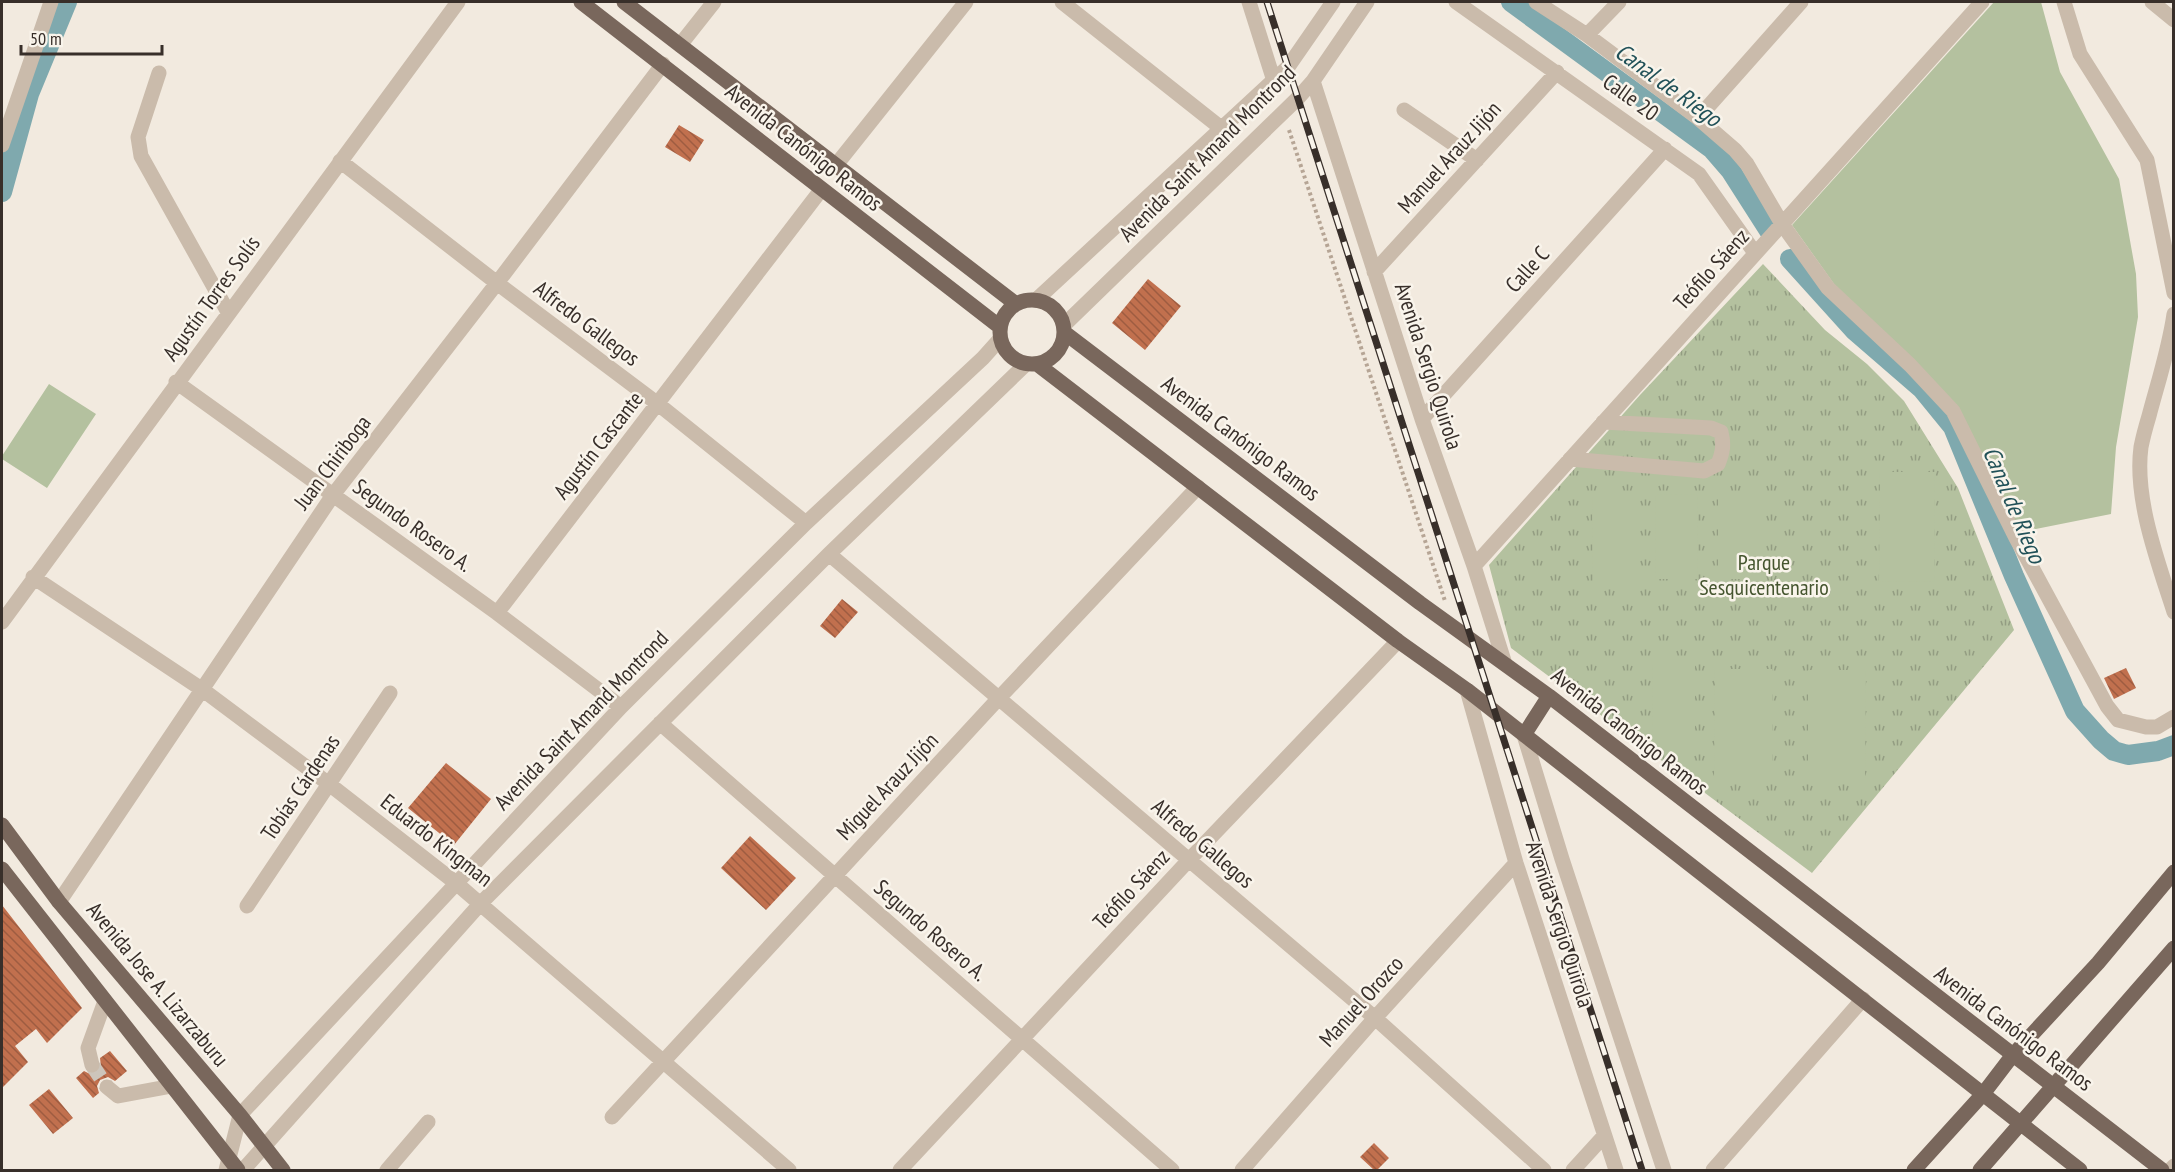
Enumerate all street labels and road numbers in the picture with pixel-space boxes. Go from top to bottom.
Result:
street label: Avenida Saint Amand Montrond [1113,59,1301,247]
street label: Calle 20 [1598,67,1665,127]
street label: Avenida Canónigo Ramos [720,77,888,217]
street label: Manuel Arauz Jijón [1391,95,1507,219]
street label: Teófilo Sáenz [1667,223,1755,315]
street label: Agustín Torres Solís [156,230,266,366]
street label: Calle C [1499,240,1555,298]
street label: Alfredo Gallegos [529,274,645,372]
street label: Avenida Sergio Quirola [1389,279,1469,453]
street label: Avenida Canónigo Ramos [1156,369,1326,507]
street label: Agustín Cascante [547,386,649,504]
street label: Juan Chiriboga [287,409,376,515]
street label: Segundo Rosero A. [348,472,478,578]
street label: Avenida Saint Amand Montrond [488,624,674,816]
street label: Avenida Canónigo Ramos [1546,661,1714,801]
street label: Miguel Arauz Jijón [830,726,944,846]
street label: Tobías Cárdenas [254,729,346,845]
street label: Eduardo Kingman [375,788,499,892]
street label: Alfredo Gallegos [1146,792,1260,894]
street label: Avenida Sergio Quirola [1520,837,1600,1011]
street label: Teófilo Sáenz [1087,843,1175,935]
street label: Segundo Rosero A. [869,873,993,987]
street label: Avenida Jose A. Lizarzaburu [81,896,235,1072]
street label: Manuel Orozco [1313,950,1409,1052]
street label: Avenida Canónigo Ramos [1929,959,2099,1097]

